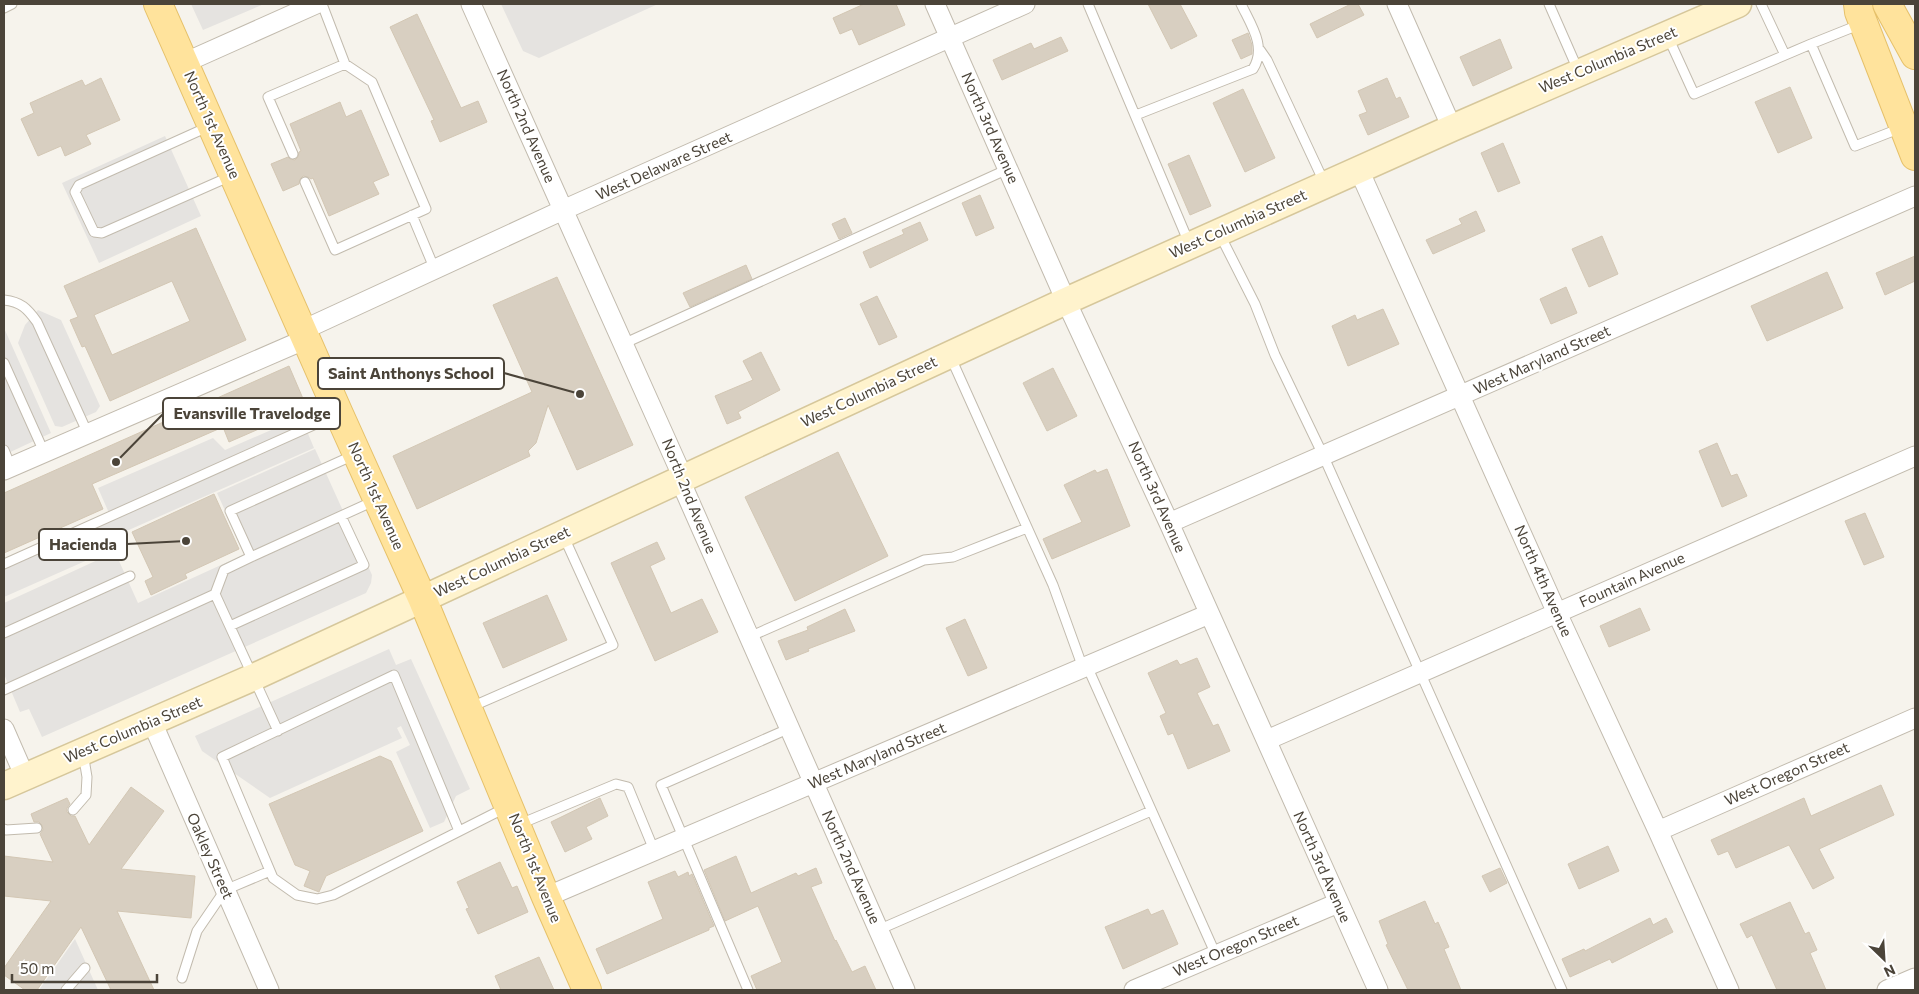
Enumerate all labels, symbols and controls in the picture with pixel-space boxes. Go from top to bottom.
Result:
street label: West Columbia Street [1536,22,1679,96]
street label: North 2nd Avenue [494,66,560,185]
street label: North 1st Avenue [181,68,245,181]
street label: North 3rd Avenue [958,69,1024,186]
street label: West Delaware Street [593,127,734,203]
street label: West Columbia Street [1166,185,1309,261]
street label: West Maryland Street [1470,321,1613,397]
street label: West Columbia Street [798,352,940,431]
callout: Saint Anthonys School [318,358,504,389]
text: Saint Anthonys School [328,363,494,382]
callout: Evansville Travelodge [163,398,340,429]
text: Evansville Travelodge [173,403,331,422]
street label: North 2nd Avenue [659,436,721,556]
street label: North 3rd Avenue [1125,438,1191,555]
street label: North 1st Avenue [345,439,409,552]
street label: West Columbia Street [431,522,573,601]
street label: North 4th Avenue [1511,522,1577,639]
callout: Hacienda [39,529,127,560]
text: Hacienda [49,534,117,553]
street label: Fountain Avenue [1576,548,1687,610]
street label: West Columbia Street [61,692,204,766]
street label: West Maryland Street [805,718,948,792]
street label: West Oregon Street [1721,737,1852,809]
street label: North 2nd Avenue [819,807,885,926]
street label: North 3rd Avenue [1290,808,1356,925]
street label: Oakley Street [184,810,238,902]
street label: North 1st Avenue [506,810,566,925]
street label: West Oregon Street [1170,910,1301,980]
north arrow [1859,934,1909,984]
scale bar [12,952,158,984]
text: 50 m [20,959,54,977]
text: N [1881,961,1898,981]

